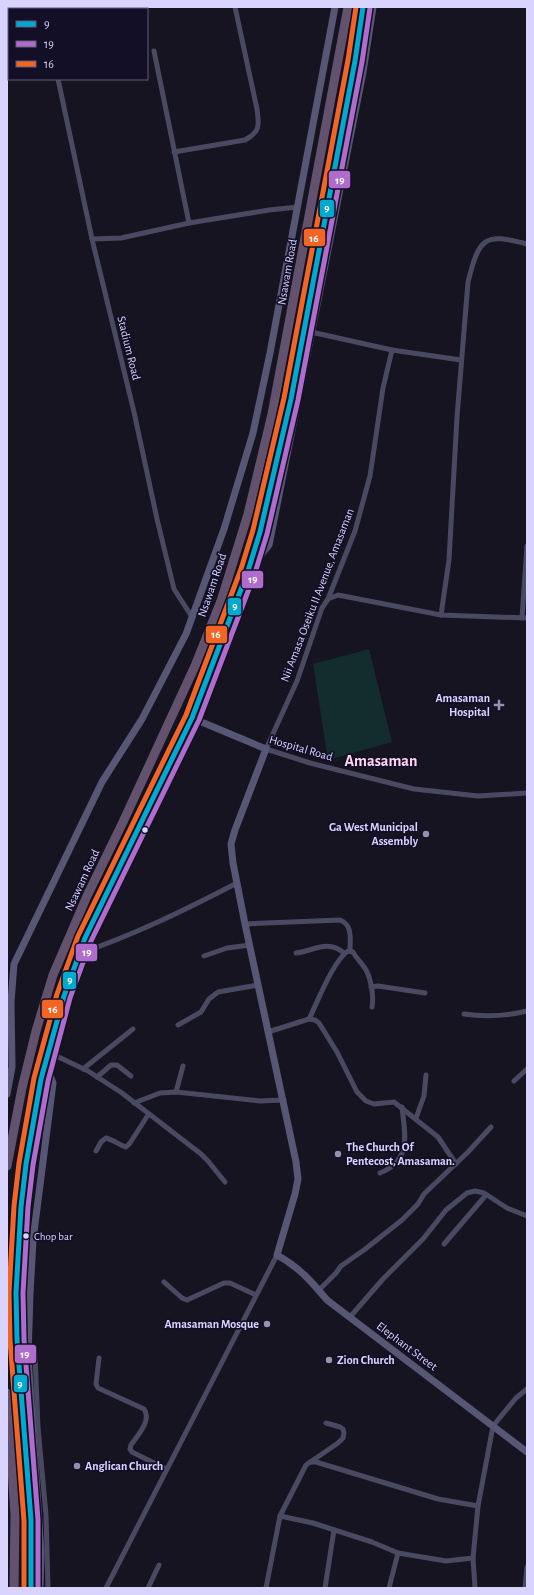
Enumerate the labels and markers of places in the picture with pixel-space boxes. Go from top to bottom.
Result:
place label: Amasaman Hospital [435,692,490,718]
marker: Amasaman Hospital [493,699,505,711]
place label: Ga West Municipal Assembly [329,821,419,848]
unlabelled marker [140,825,150,835]
marker: Ga West Municipal Assembly [421,829,431,839]
place label: The Church Of Pentecost, Amasaman. [346,1141,455,1167]
marker: The Church Of Pentecost, Amasaman. [333,1149,343,1159]
marker: Chop bar [21,1231,31,1241]
place label: Chop bar [34,1231,73,1242]
place label: Amasaman Mosque [164,1318,259,1330]
marker: Amasaman Mosque [262,1319,272,1329]
place label: Zion Church [337,1354,395,1366]
marker: Zion Church [324,1355,334,1365]
place label: Anglican Church [85,1460,163,1472]
marker: Anglican Church [72,1461,82,1471]

